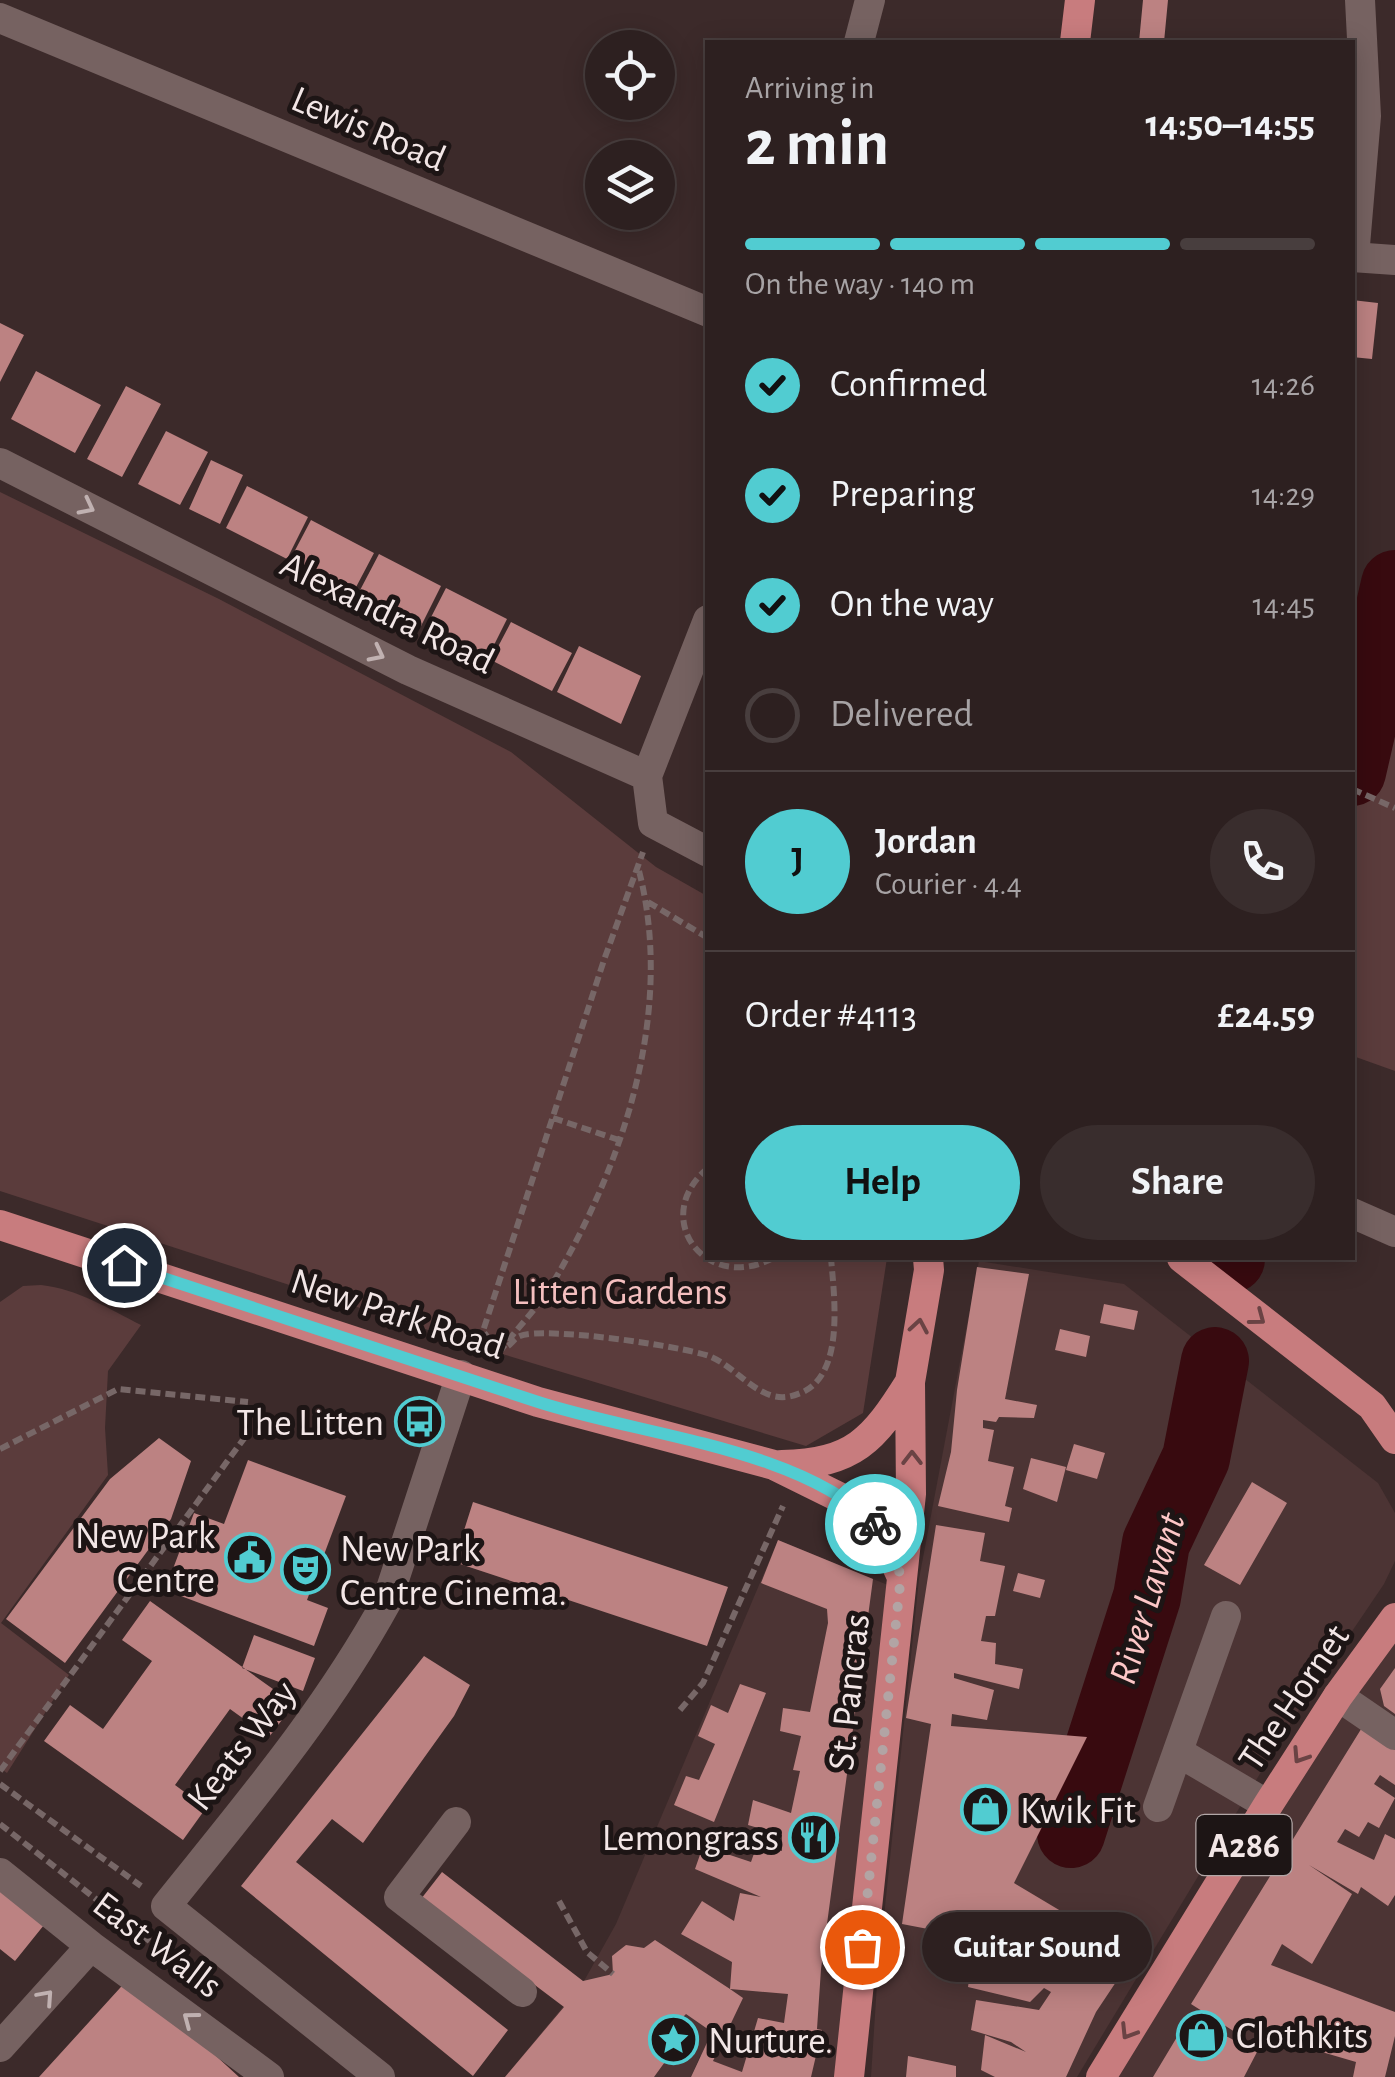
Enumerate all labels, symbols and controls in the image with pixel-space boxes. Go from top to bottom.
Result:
map controls [585,30,675,230]
button: locate [585,30,675,120]
text: Arriving in [745,72,874,104]
street label: Lewis Road [286,80,451,179]
text: 14:50–14:55 [1145,106,1315,144]
text: 2 min [745,112,889,177]
button: layers [585,140,675,230]
text: On the way · 140 m [745,268,975,300]
icon: check [745,358,800,413]
text: Confirmed [830,366,987,404]
text: 14:26 [1252,369,1315,401]
icon: check [745,468,800,523]
text: Preparing [830,476,975,514]
text: 14:29 [1252,479,1315,511]
one-way arrow [77,495,95,515]
street label: Alexandra Road [274,546,500,682]
icon: check [745,578,800,633]
text: On the way [830,586,994,624]
text: 14:45 [1253,589,1315,621]
one-way arrow [366,642,384,661]
text: Delivered [830,696,973,734]
button: phone [1210,809,1315,914]
text: Jordan [875,823,977,861]
text: J [791,842,804,880]
text: Courier · 4.4 [875,868,1022,900]
text: Order #4113 [745,997,917,1035]
text: £24.59 [1218,997,1315,1035]
button: Help [745,1125,1020,1240]
button: Share [1040,1125,1315,1240]
pin [82,1223,167,1308]
icon: home [97,1238,152,1293]
street label: New Park Road [286,1263,509,1367]
park label: Litten Gardens [513,1274,727,1312]
one-way arrow [1247,1306,1265,1324]
one-way arrow [908,1318,929,1334]
bus stop icon: The Litten [393,1396,445,1448]
place label: The Litten [236,1405,384,1443]
one-way arrow [901,1449,923,1464]
courier [825,1474,925,1574]
icon: bike [848,1497,903,1552]
water label: River Lavant [1103,1507,1193,1689]
place label: New Park Centre [75,1518,216,1600]
public building icon: New Park Centre [224,1531,276,1583]
place label: New Park Centre Cinema. [340,1531,567,1613]
theatre icon: New Park Centre Cinema. [279,1544,331,1596]
street label: St. Pancras [823,1612,877,1772]
street label: The Hornet [1232,1618,1357,1778]
street label: Keats Way [181,1674,305,1818]
one-way arrow [1293,1745,1312,1763]
shop icon: Kwik Fit [959,1784,1011,1836]
place label: Kwik Fit [1020,1793,1136,1831]
restaurant icon: Lemongrass [788,1811,840,1863]
road number: A286 [1196,1815,1292,1875]
place label: Lemongrass [602,1820,779,1858]
street label: East Walls [86,1885,228,2006]
pin [820,1905,905,1990]
callout: Guitar Sound [922,1912,1152,1982]
icon: bag [835,1920,890,1975]
text: Guitar Sound [953,1931,1121,1963]
one-way arrow [34,1990,52,2009]
shop icon: Clothkits [1175,2009,1227,2061]
one-way arrow [183,2013,201,2030]
place icon: Nurture. [647,2014,699,2066]
place label: Clothkits [1236,2018,1368,2056]
one-way arrow [1122,2021,1141,2039]
place label: Nurture. [708,2023,833,2061]

